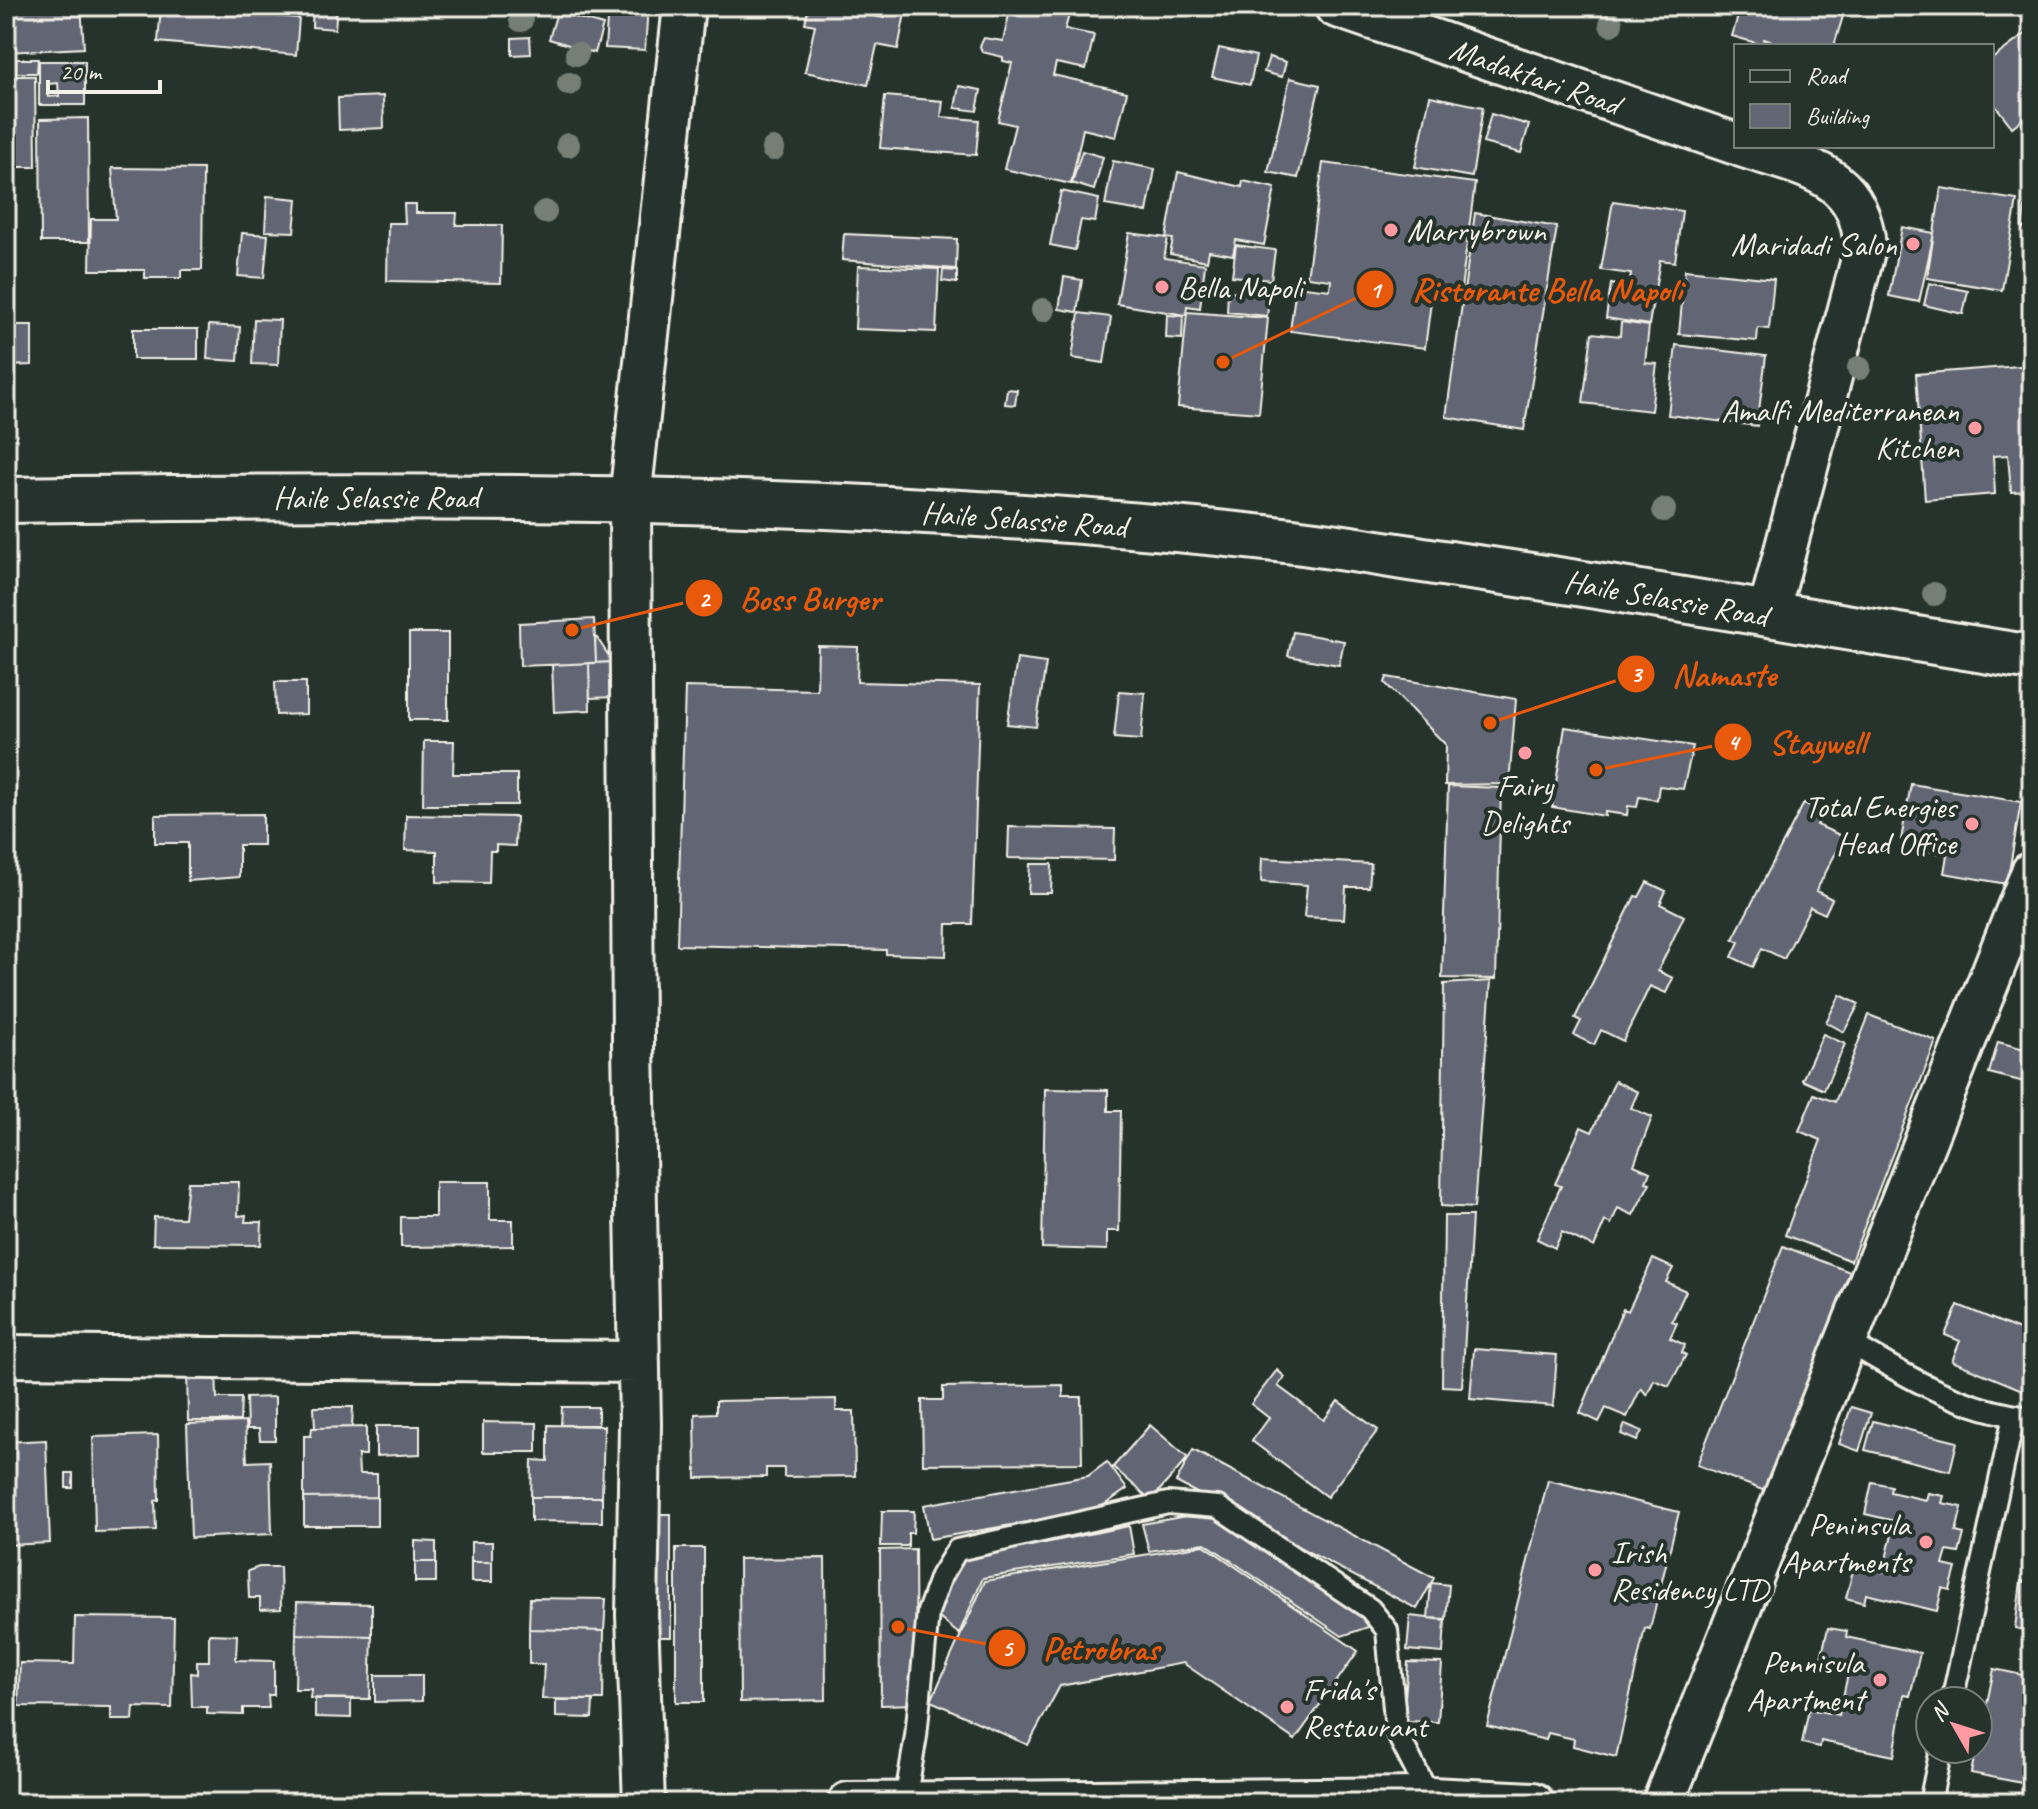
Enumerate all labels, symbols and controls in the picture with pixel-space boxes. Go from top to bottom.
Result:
street label: Madaktari Road [1444,28,1630,126]
scale bar [48,44,160,94]
legend [1734,44,1994,148]
text: 20 m [60,57,103,87]
text: Road [1806,61,1850,91]
text: Building [1806,101,1871,131]
place label: Marrybrown [1407,210,1547,251]
marker: Marrybrown [1382,221,1400,239]
place label: Maridadi Salon [1731,224,1898,265]
marker: Maridadi Salon [1904,235,1922,253]
callout: Ristorante Bella Napoli [1355,260,1699,318]
place label: Bella Napoli [1178,267,1307,308]
text: Ristorante Bella Napoli [1412,268,1686,311]
text: 1 [1370,275,1384,305]
marker: Bella Napoli [1153,278,1171,296]
place label: Amalfi Mediterranean Kitchen [1721,390,1961,468]
marker: Amalfi Mediterranean Kitchen [1966,419,1984,437]
street label: Haile Selassie Road [273,477,483,518]
street label: Haile Selassie Road [920,492,1132,547]
street label: Haile Selassie Road [1561,560,1775,637]
callout: Boss Burger [684,569,897,627]
text: Boss Burger [740,577,884,620]
text: 2 [699,584,712,614]
callout: Namaste [1616,645,1792,703]
text: Namaste [1672,653,1779,696]
text: 3 [1631,659,1644,689]
callout: Staywell [1713,713,1881,771]
text: Staywell [1769,721,1871,764]
text: 4 [1728,727,1742,757]
marker: Fairy Delights [1516,744,1534,762]
place label: Fairy Delights [1481,765,1571,843]
place label: Total Energies Head Office [1804,786,1959,864]
marker: Total Energies Head Office [1963,815,1981,833]
place label: Peninsula Apartments [1782,1504,1913,1582]
place label: Irish Residency LTD [1611,1532,1771,1610]
marker: Peninsula Apartments [1917,1533,1935,1551]
marker: Irish Residency LTD [1586,1561,1604,1579]
callout: Petrobras [987,1619,1175,1677]
text: Petrobras [1043,1627,1162,1670]
text: 5 [1002,1633,1015,1663]
place label: Pennisula Apartment [1746,1642,1868,1720]
place label: Frida's Restaurant [1303,1669,1430,1747]
marker: Pennisula Apartment [1871,1671,1889,1689]
north arrow [1914,1685,1994,1765]
text: N [1924,1696,1957,1727]
marker: Frida's Restaurant [1278,1698,1296,1716]

